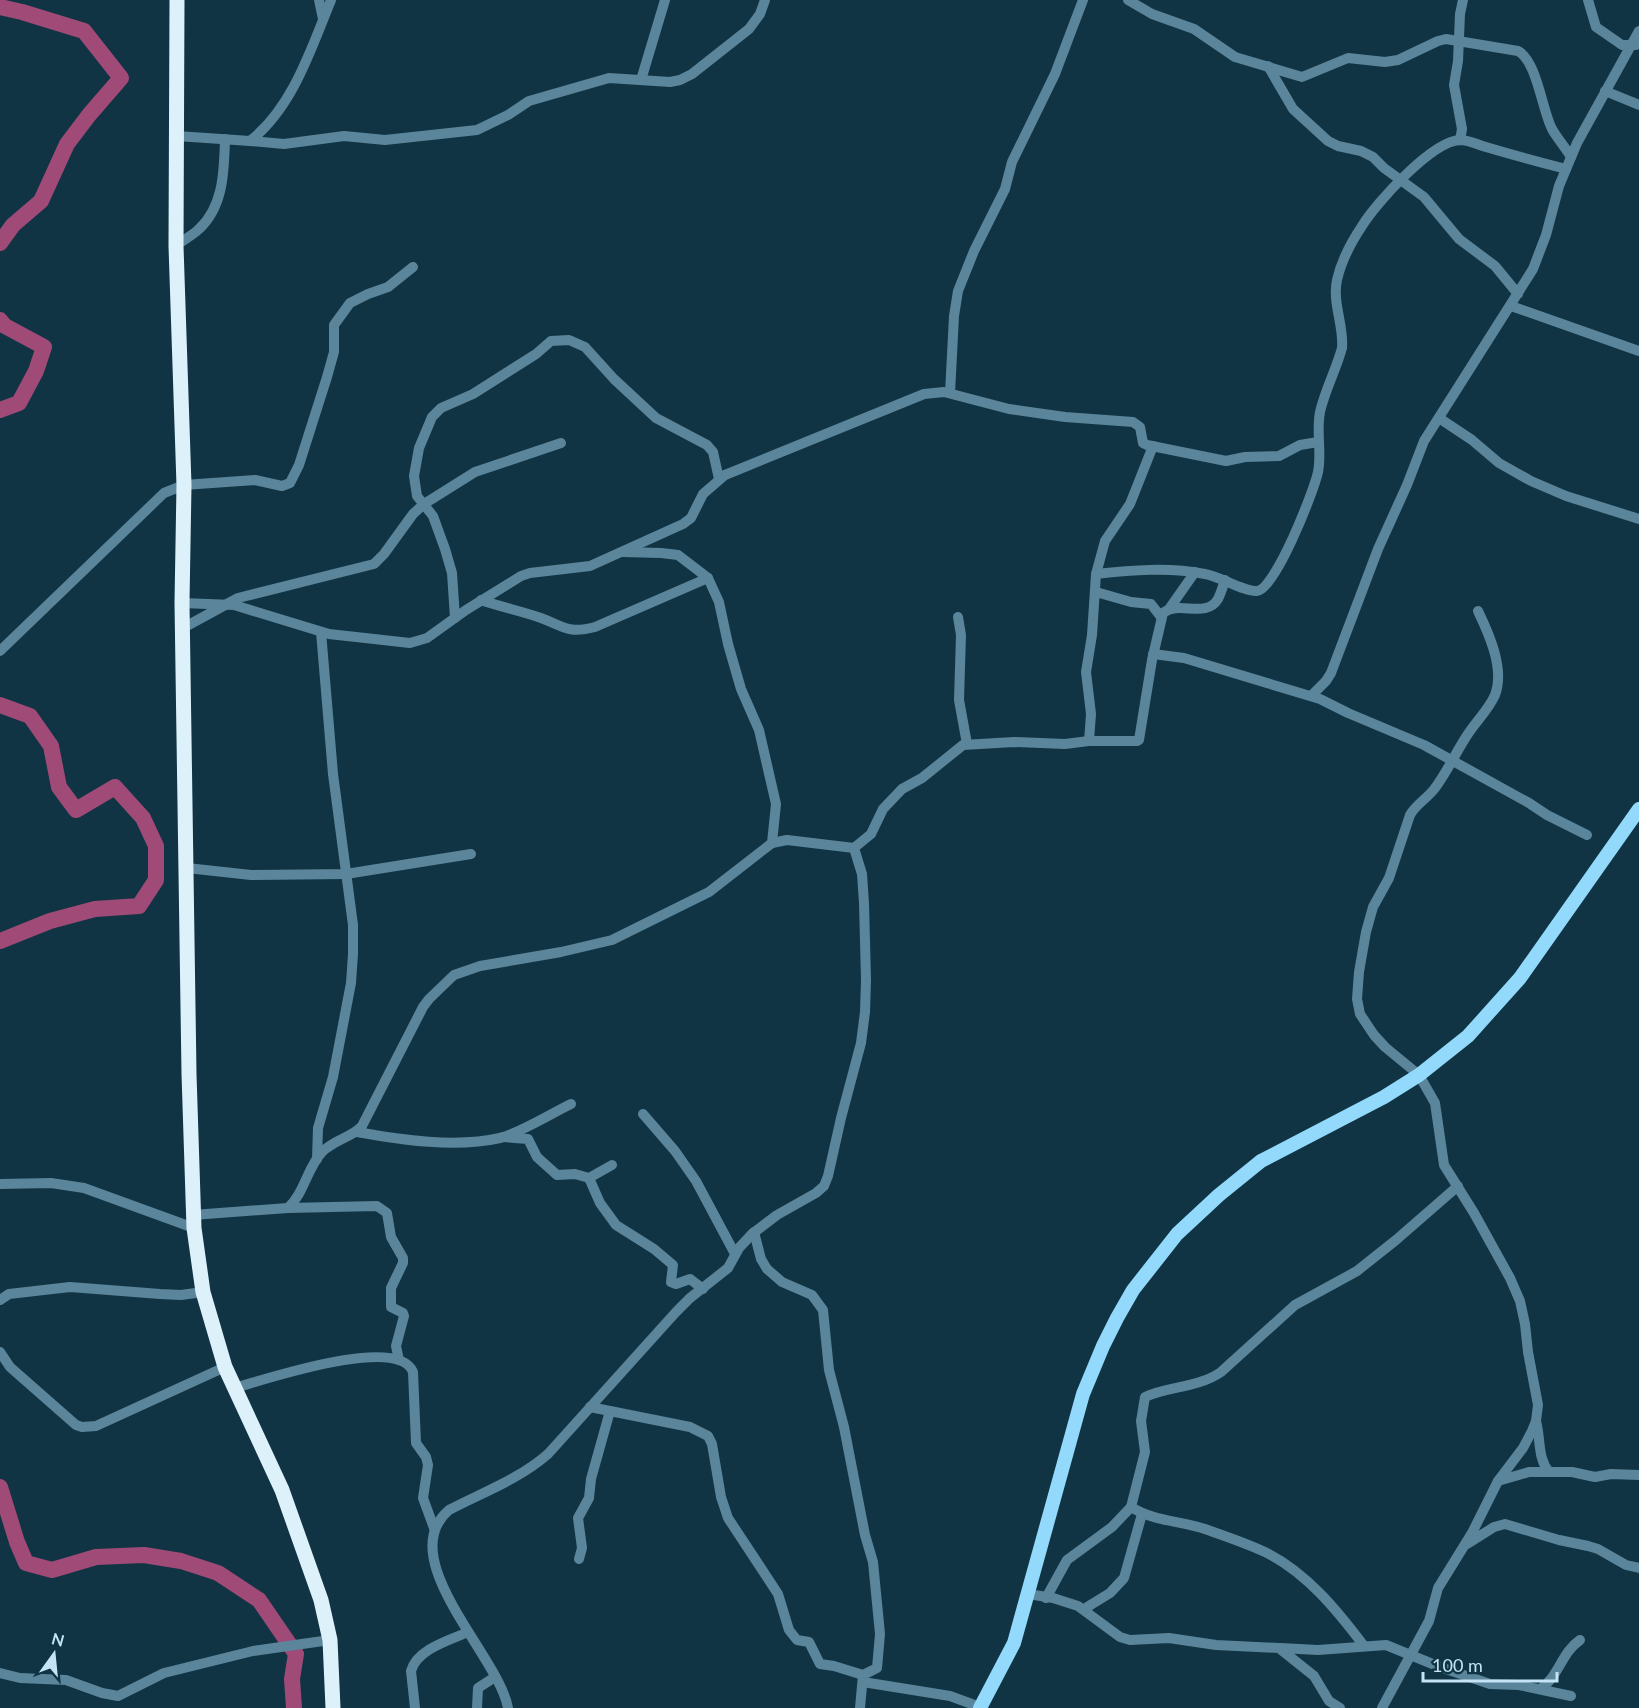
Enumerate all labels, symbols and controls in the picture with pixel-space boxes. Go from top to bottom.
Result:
north arrow [24,1624,84,1684]
text: N [50,1628,66,1650]
scale bar [1423,1645,1556,1683]
text: 100 m [1432,1654,1483,1676]

